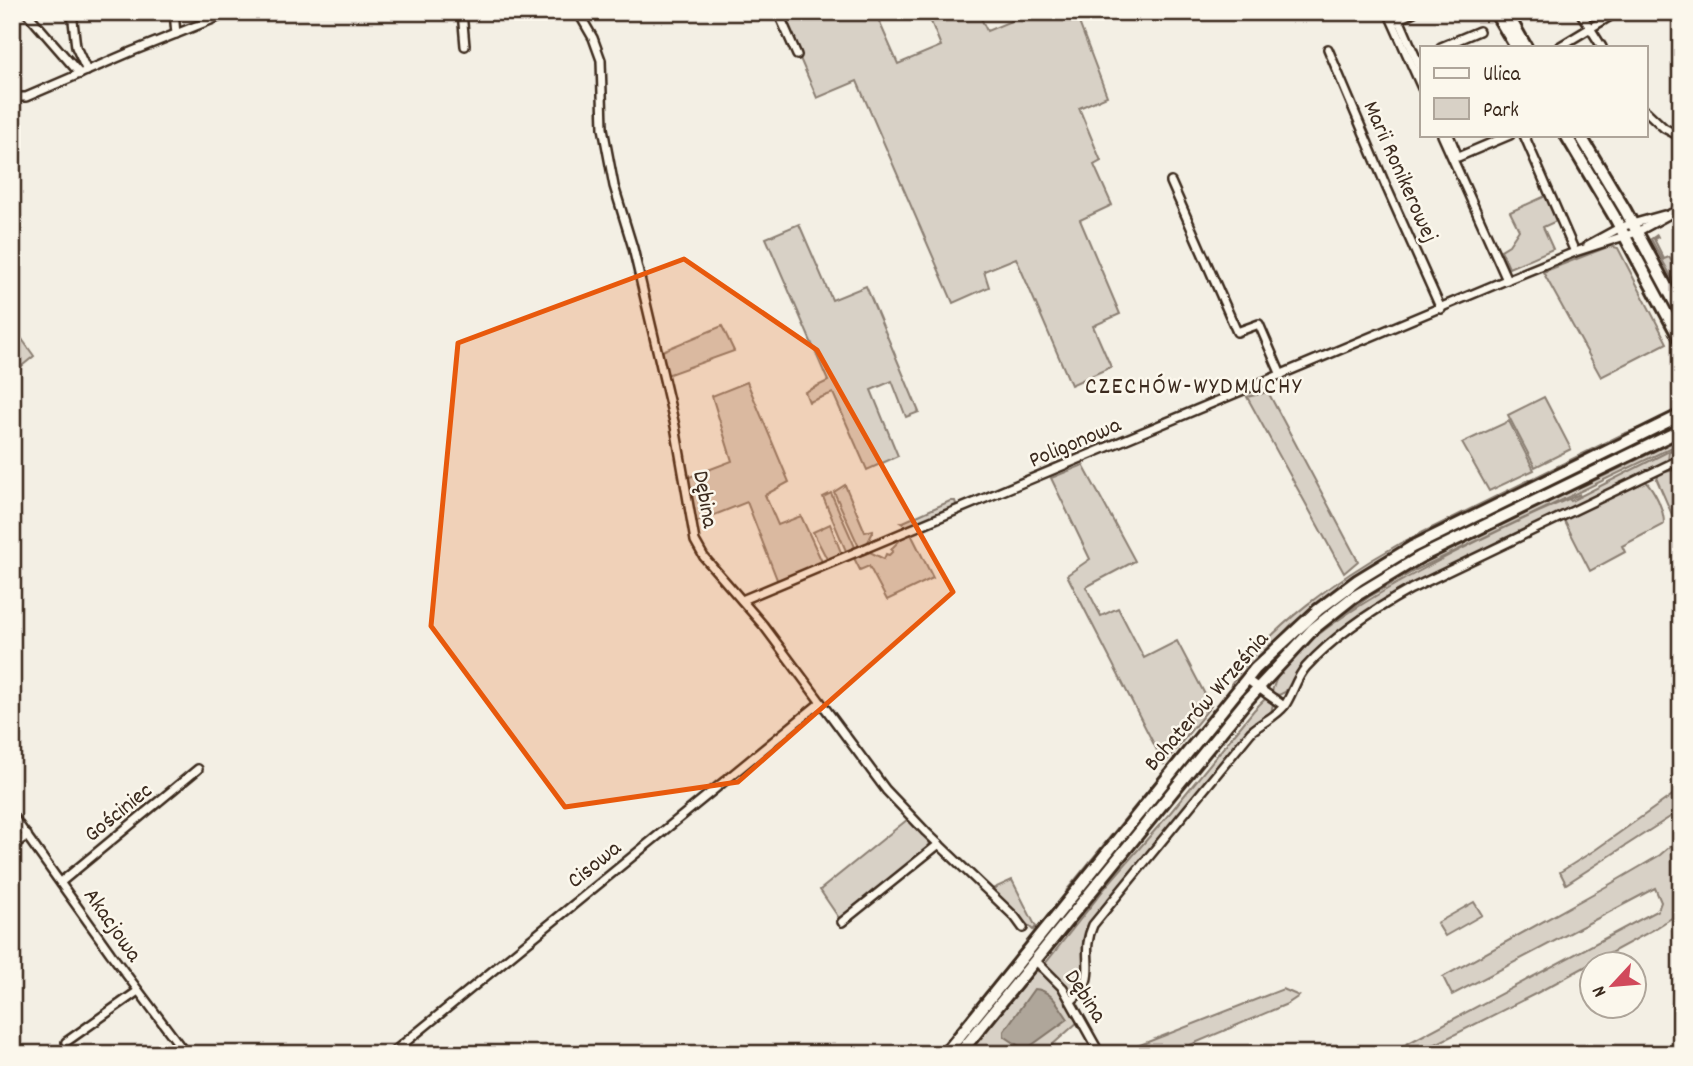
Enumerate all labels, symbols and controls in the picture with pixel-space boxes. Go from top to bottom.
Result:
legend [1420,46,1648,136]
text: Ulica [1483,61,1521,91]
street label: Marii Ronikerowej [1353,96,1445,249]
text: Park [1483,97,1519,127]
district label: CZECHÓW-WYDMUCHY [1085,371,1303,405]
street label: Poligonowa [1024,410,1128,478]
street label: Dębina [682,468,725,532]
street label: Bohaterów Września [1137,624,1279,780]
street label: Gościniec [78,776,160,852]
street label: Cisowa [561,833,630,898]
street label: Akacjowa [74,882,149,971]
north arrow [1578,950,1648,1020]
street label: Dębina [1055,964,1114,1031]
text: N [1587,981,1615,1001]

